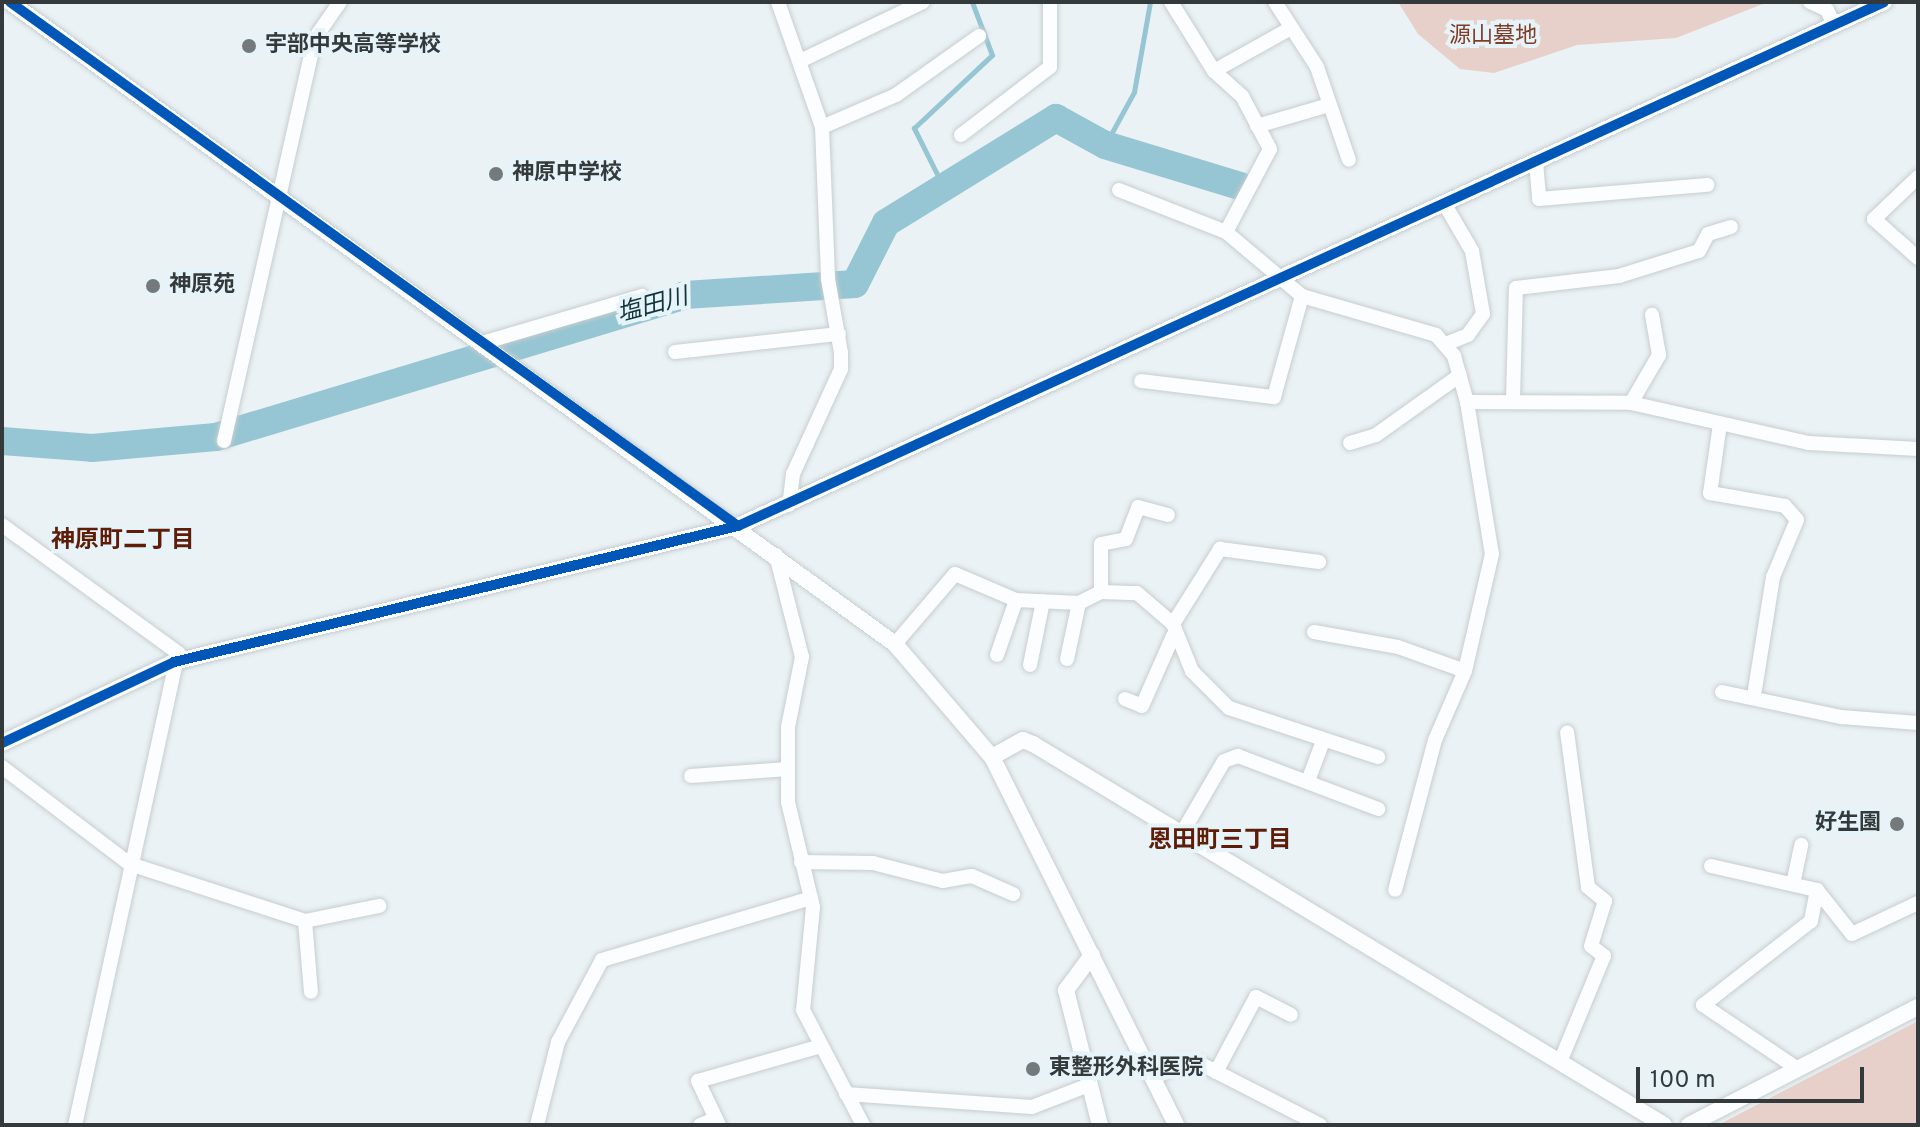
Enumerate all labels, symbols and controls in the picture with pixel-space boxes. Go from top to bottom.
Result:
park label: 源山墓地 [1449,24,1537,50]
place label: 宇部中央高等学校 [265,33,441,59]
marker: 宇部中央高等学校 [240,37,258,55]
place label: 神原中学校 [512,161,622,187]
marker: 神原中学校 [487,165,505,183]
place label: 神原苑 [169,273,235,299]
marker: 神原苑 [144,277,162,295]
water label: 塩田川 [614,284,692,330]
district label: 神原町二丁目 [51,528,195,556]
place label: 好生園 [1815,811,1881,837]
marker: 好生園 [1888,815,1906,833]
district label: 恩田町三丁目 [1148,828,1292,856]
scale bar [1640,1051,1868,1101]
place label: 東整形外科医院 [1049,1056,1203,1082]
marker: 東整形外科医院 [1024,1060,1042,1078]
text: 100 m [1650,1066,1716,1096]

